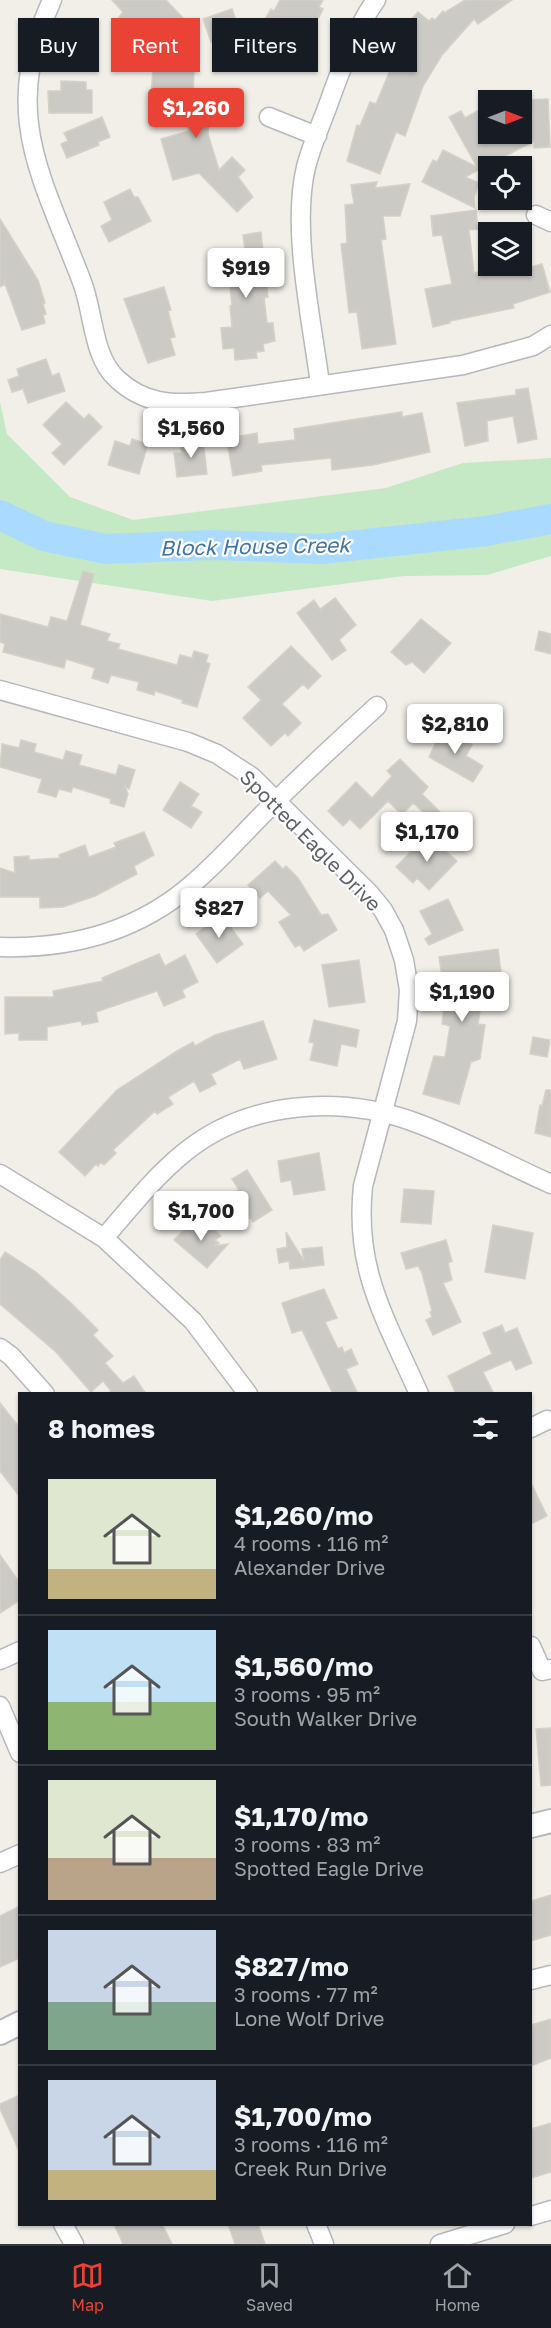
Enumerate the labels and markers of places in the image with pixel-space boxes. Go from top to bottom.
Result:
pin: $1,260 [147,88,245,139]
pin: $919 [210,248,282,299]
pin: $1,560 [142,408,240,459]
pin: $2,810 [406,704,504,755]
pin: $1,170 [378,812,476,863]
pin: $827 [183,888,255,939]
pin: $1,190 [413,972,511,1023]
pin: $1,700 [152,1191,250,1242]

